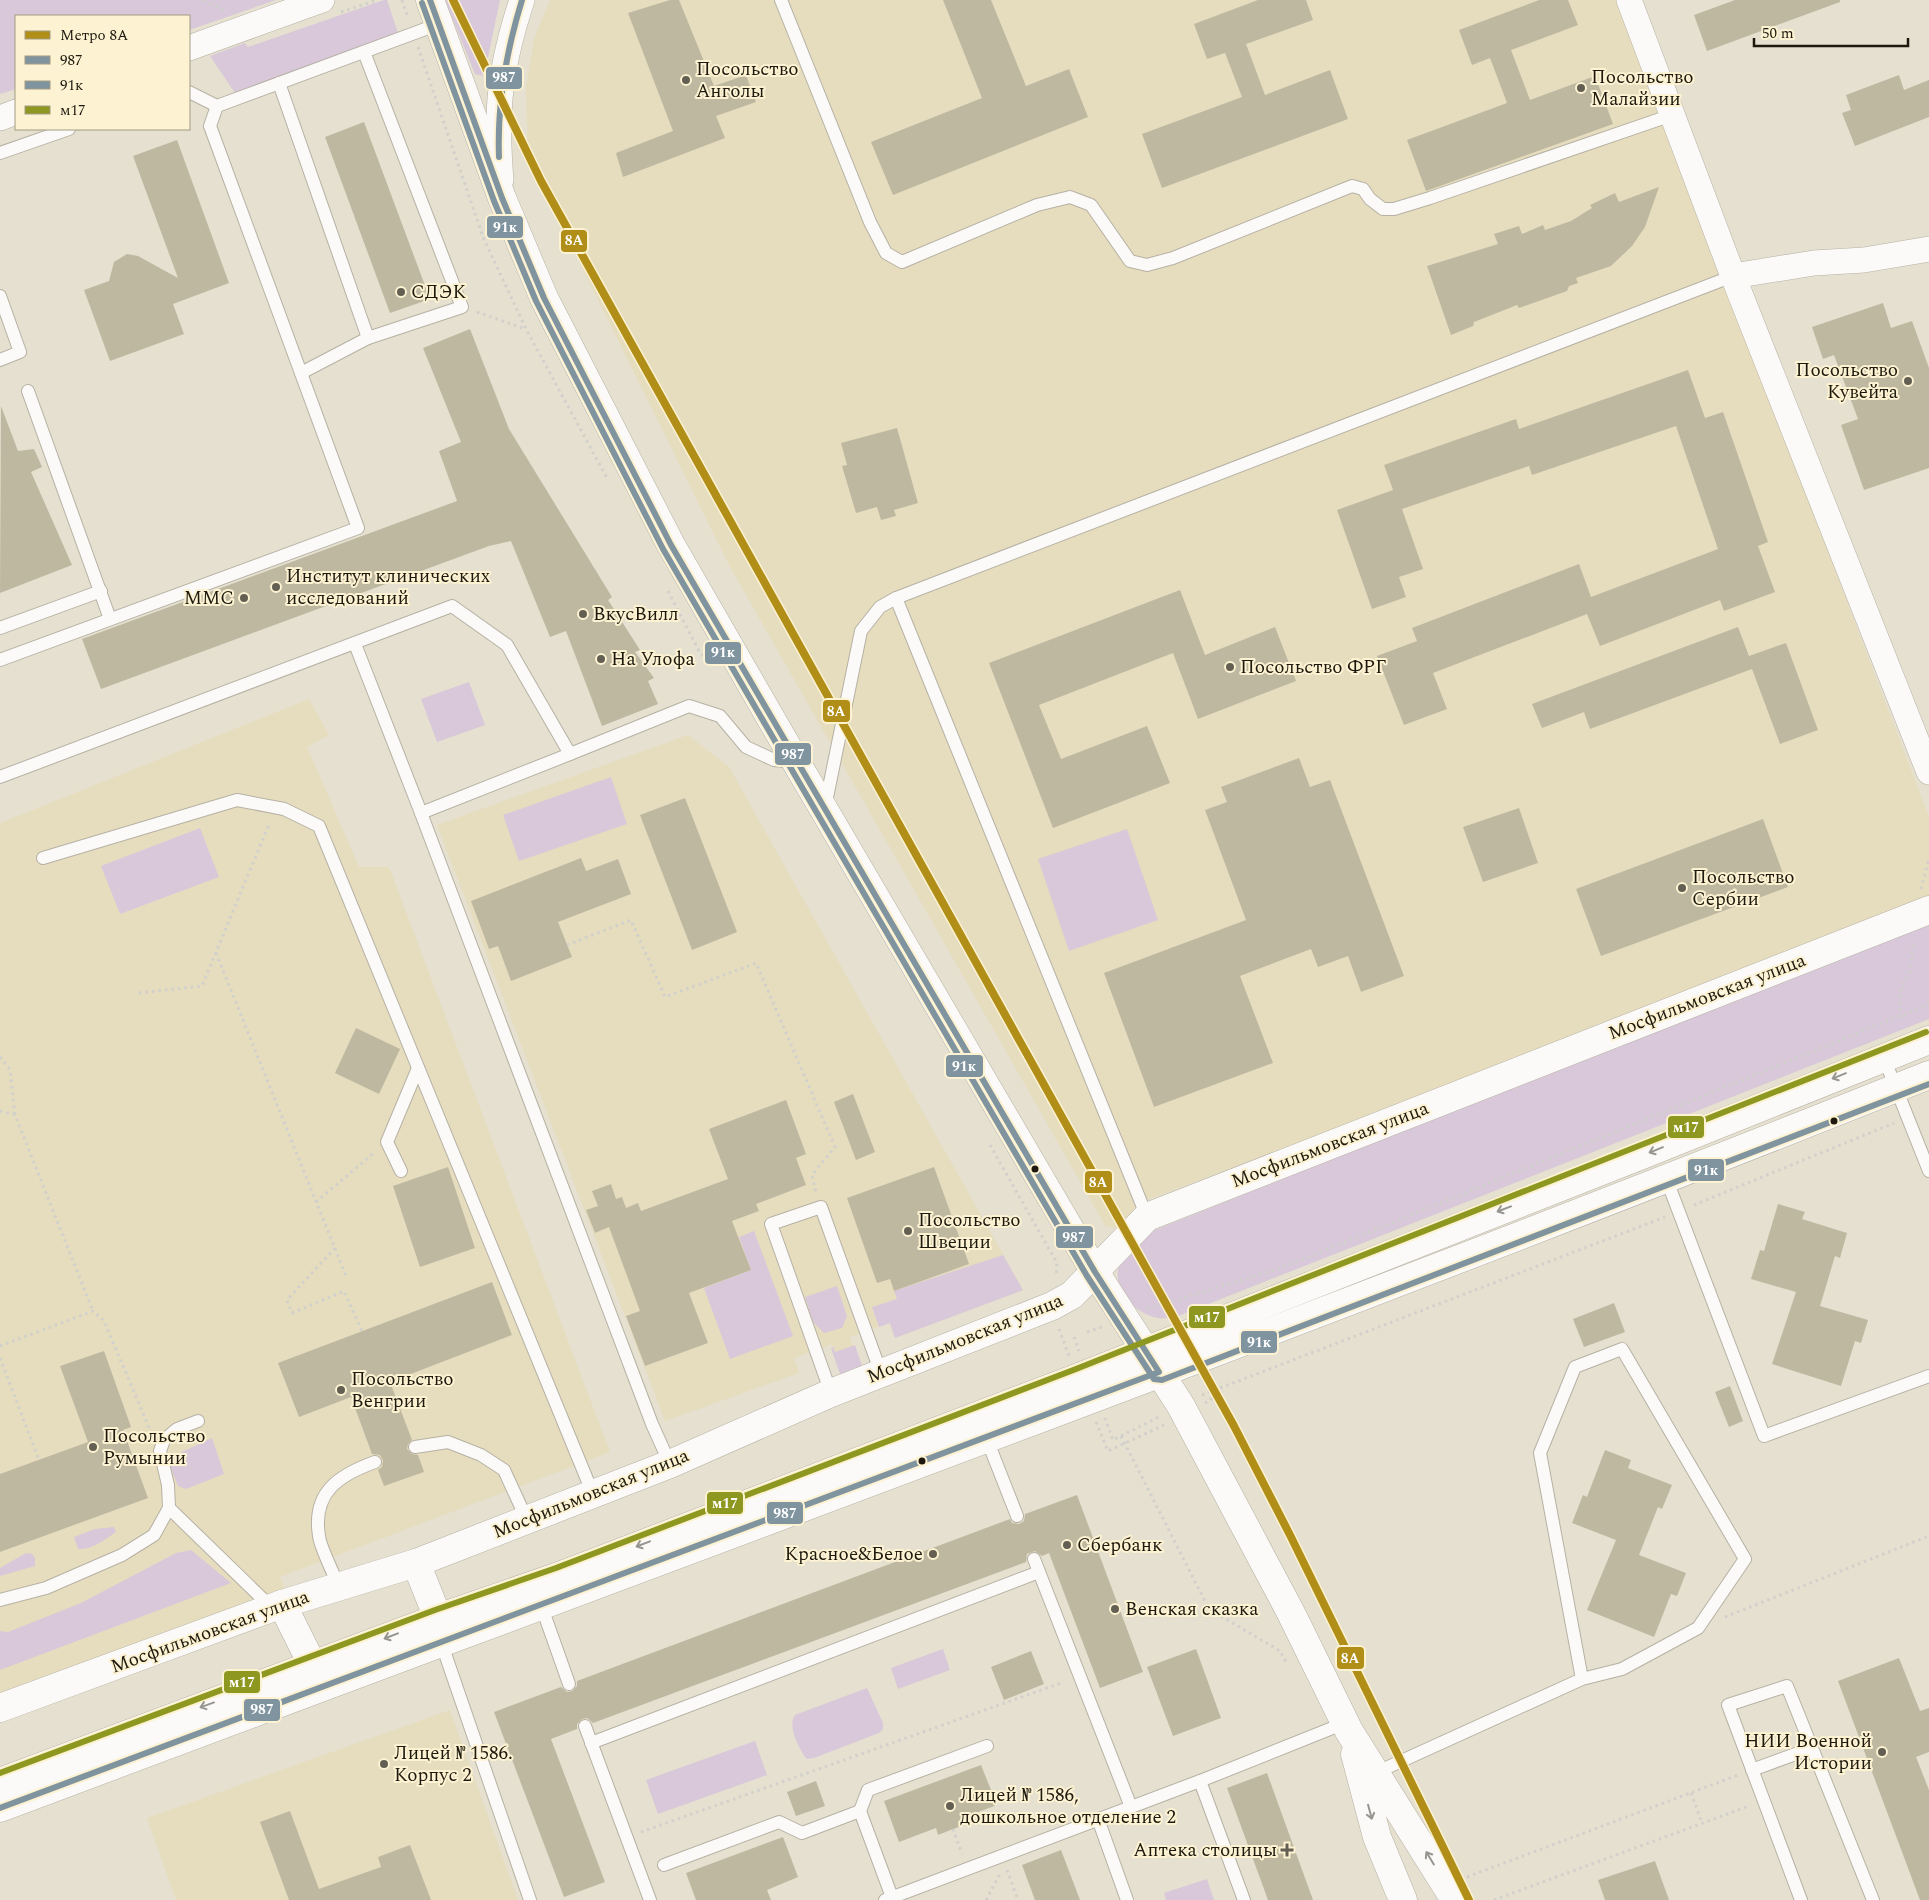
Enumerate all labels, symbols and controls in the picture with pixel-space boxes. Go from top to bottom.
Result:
legend [15,15,190,130]
scale bar [1754,15,1908,47]
text: 50 m [1762,22,1794,45]
text: Метро 8А [60,24,128,47]
text: 987 [60,49,83,72]
place label: Посольство Анголы [696,55,798,106]
place label: Посольство Малайзии [1591,63,1693,114]
line badge: 987 [485,66,523,90]
text: 987 [492,67,516,88]
text: 91к [60,74,83,97]
marker: Посольство Анголы [680,74,692,86]
marker: Посольство Малайзии [1575,82,1587,94]
text: м17 [60,99,86,122]
line badge: 91к [486,215,524,239]
text: 91к [493,217,518,238]
line badge: 8А [560,229,588,253]
text: 8А [565,230,584,251]
place label: СДЭК [411,278,467,307]
marker: СДЭК [395,286,407,298]
place label: Посольство Кувейта [1796,356,1899,407]
marker: Посольство Кувейта [1902,375,1914,387]
place label: Институт клинических исследований [286,562,490,613]
marker: Институт клинических исследований [270,581,282,593]
place label: ММС [184,584,234,613]
marker: ММС [238,592,250,604]
place label: ВкусВилл [593,600,679,629]
marker: ВкусВилл [577,608,589,620]
line badge: 91к [704,641,742,665]
text: 91к [711,642,736,663]
place label: На Улофа [611,645,696,674]
marker: На Улофа [595,653,607,665]
place label: Посольство ФРГ [1240,653,1387,682]
marker: Посольство ФРГ [1224,661,1236,673]
line badge: 8А [822,699,851,723]
text: 8А [827,701,846,722]
line badge: 987 [774,742,812,766]
text: 987 [781,744,805,765]
place label: Посольство Сербии [1692,863,1794,914]
marker: Посольство Сербии [1676,882,1688,894]
street label: Мосфильмовская улица [1604,946,1811,1048]
line badge: 91к [945,1054,984,1078]
text: 91к [952,1056,977,1077]
one-way arrow [1832,1072,1847,1082]
street label: Мосфильмовская улица [1227,1094,1434,1196]
line badge: м17 [1667,1115,1705,1139]
unlabelled marker [1829,1116,1839,1126]
text: м17 [1673,1117,1699,1138]
one-way arrow [1648,1146,1664,1155]
line badge: 91к [1687,1158,1725,1182]
text: 91к [1694,1160,1719,1181]
unlabelled marker [1030,1164,1040,1174]
line badge: 8А [1084,1170,1113,1194]
text: 8А [1089,1172,1108,1193]
one-way arrow [1497,1205,1512,1214]
place label: Посольство Швеции [918,1206,1020,1257]
marker: Посольство Швеции [902,1225,914,1237]
line badge: 987 [1055,1225,1094,1249]
text: 987 [1062,1227,1086,1248]
street label: Мосфильмовская улица [862,1286,1068,1392]
line badge: м17 [1188,1305,1226,1329]
text: м17 [1194,1307,1220,1328]
line badge: 91к [1240,1330,1278,1354]
text: 91к [1247,1332,1272,1353]
place label: Посольство Венгрии [351,1365,453,1416]
marker: Посольство Венгрии [335,1384,347,1396]
place label: Посольство Румынии [103,1422,205,1473]
marker: Посольство Румынии [87,1441,99,1453]
street label: Мосфильмовская улица [488,1441,694,1547]
unlabelled marker [917,1456,927,1466]
line badge: м17 [706,1491,744,1515]
text: м17 [712,1493,738,1514]
line badge: 987 [766,1501,804,1525]
text: 987 [773,1503,797,1524]
place label: Сбербанк [1077,1531,1163,1560]
marker: Сбербанк [1061,1539,1073,1551]
one-way arrow [636,1540,651,1549]
place label: Красное&Белое [784,1540,923,1569]
marker: Красное&Белое [927,1548,939,1560]
street label: Мосфильмовская улица [107,1582,314,1681]
place label: Венская сказка [1125,1595,1259,1624]
marker: Венская сказка [1109,1603,1121,1615]
one-way arrow [384,1632,400,1641]
line badge: 8А [1336,1646,1365,1670]
text: 8А [1341,1648,1360,1669]
line badge: м17 [223,1670,261,1694]
text: м17 [229,1672,255,1693]
line badge: 987 [243,1698,281,1722]
text: 987 [250,1699,274,1720]
one-way arrow [199,1701,215,1710]
place label: НИИ Военной Истории [1744,1727,1872,1778]
place label: Лицей № 1586. Корпус 2 [394,1739,513,1790]
marker: НИИ Военной Истории [1876,1746,1888,1758]
marker: Лицей № 1586. Корпус 2 [378,1758,390,1770]
place label: Лицей № 1586, дошкольное отделение 2 [960,1781,1176,1832]
marker: Лицей № 1586, дошкольное отделение 2 [944,1800,956,1812]
one-way arrow [1366,1803,1375,1819]
place label: Аптека столицы [1133,1836,1277,1865]
marker: Аптека столицы [1281,1844,1293,1856]
one-way arrow [1424,1852,1434,1866]

